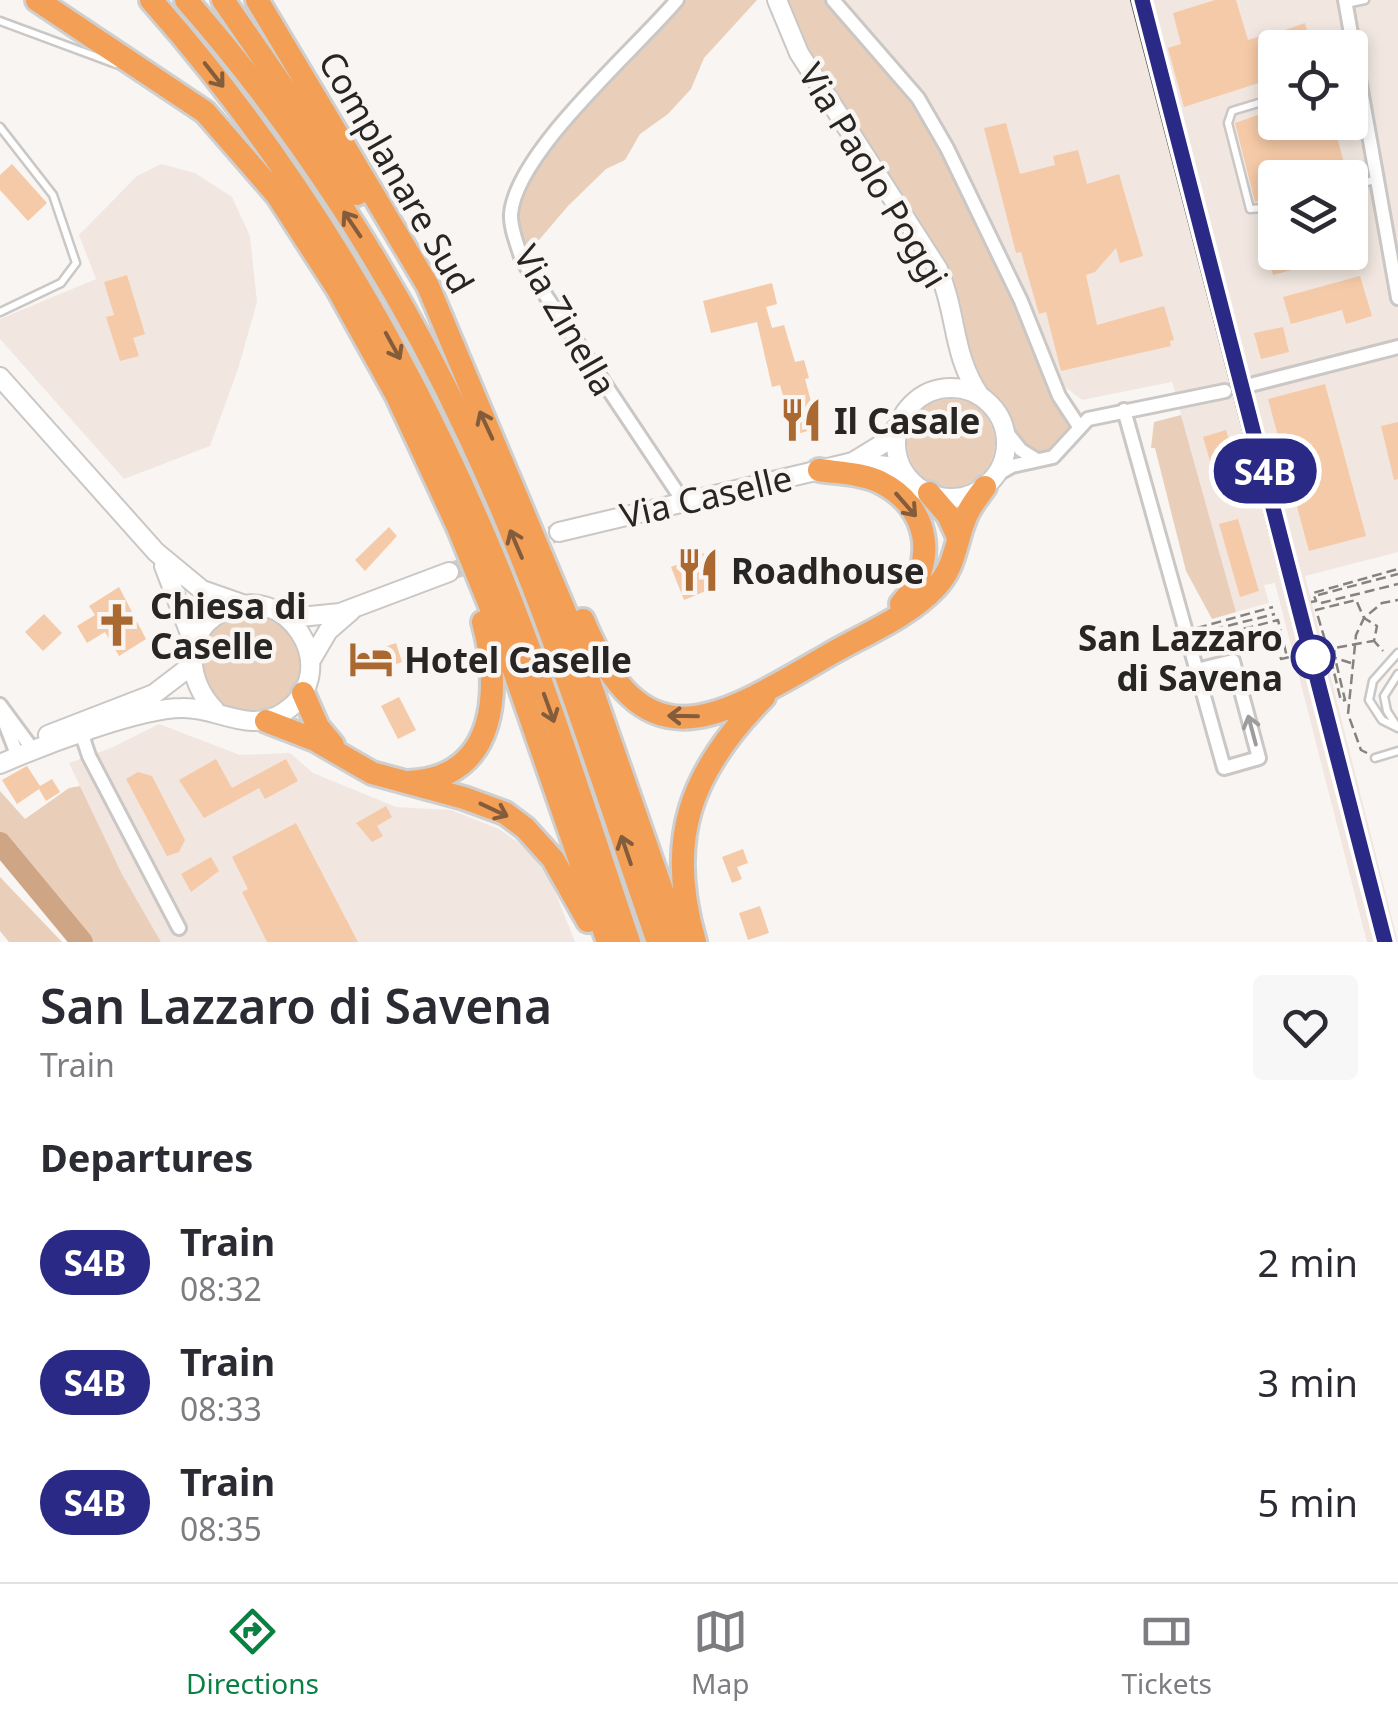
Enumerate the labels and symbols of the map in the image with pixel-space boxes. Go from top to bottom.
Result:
street label: Complanare Sud [309,42,485,302]
street label: Via Paolo Poggi [788,54,960,296]
one-way arrow [203,61,224,88]
one-way arrow [342,211,363,239]
street label: Via Zinella [504,236,628,404]
one-way arrow [383,330,403,360]
restaurant icon: Il Casale [777,396,825,444]
place label: Il Casale [834,397,980,444]
one-way arrow [476,410,494,441]
line badge: S4B [1208,438,1322,504]
street label: Via Caselle [616,453,796,539]
one-way arrow [894,492,917,517]
one-way arrow [506,529,524,560]
restaurant icon: Roadhouse [674,546,722,594]
place label: Roadhouse [731,547,925,594]
place label: Chiesa di Caselle [150,582,307,669]
church icon: Chiesa di Caselle [93,601,141,649]
place label: San Lazzaro di Savena [1078,614,1283,701]
hotel icon: Hotel Caselle [347,635,395,683]
place label: Hotel Caselle [404,636,632,683]
marker: San Lazzaro di Savena [1292,636,1334,678]
one-way arrow [541,691,559,722]
one-way arrow [667,707,700,726]
one-way arrow [1241,715,1260,746]
one-way arrow [478,801,508,820]
one-way arrow [616,835,634,866]

